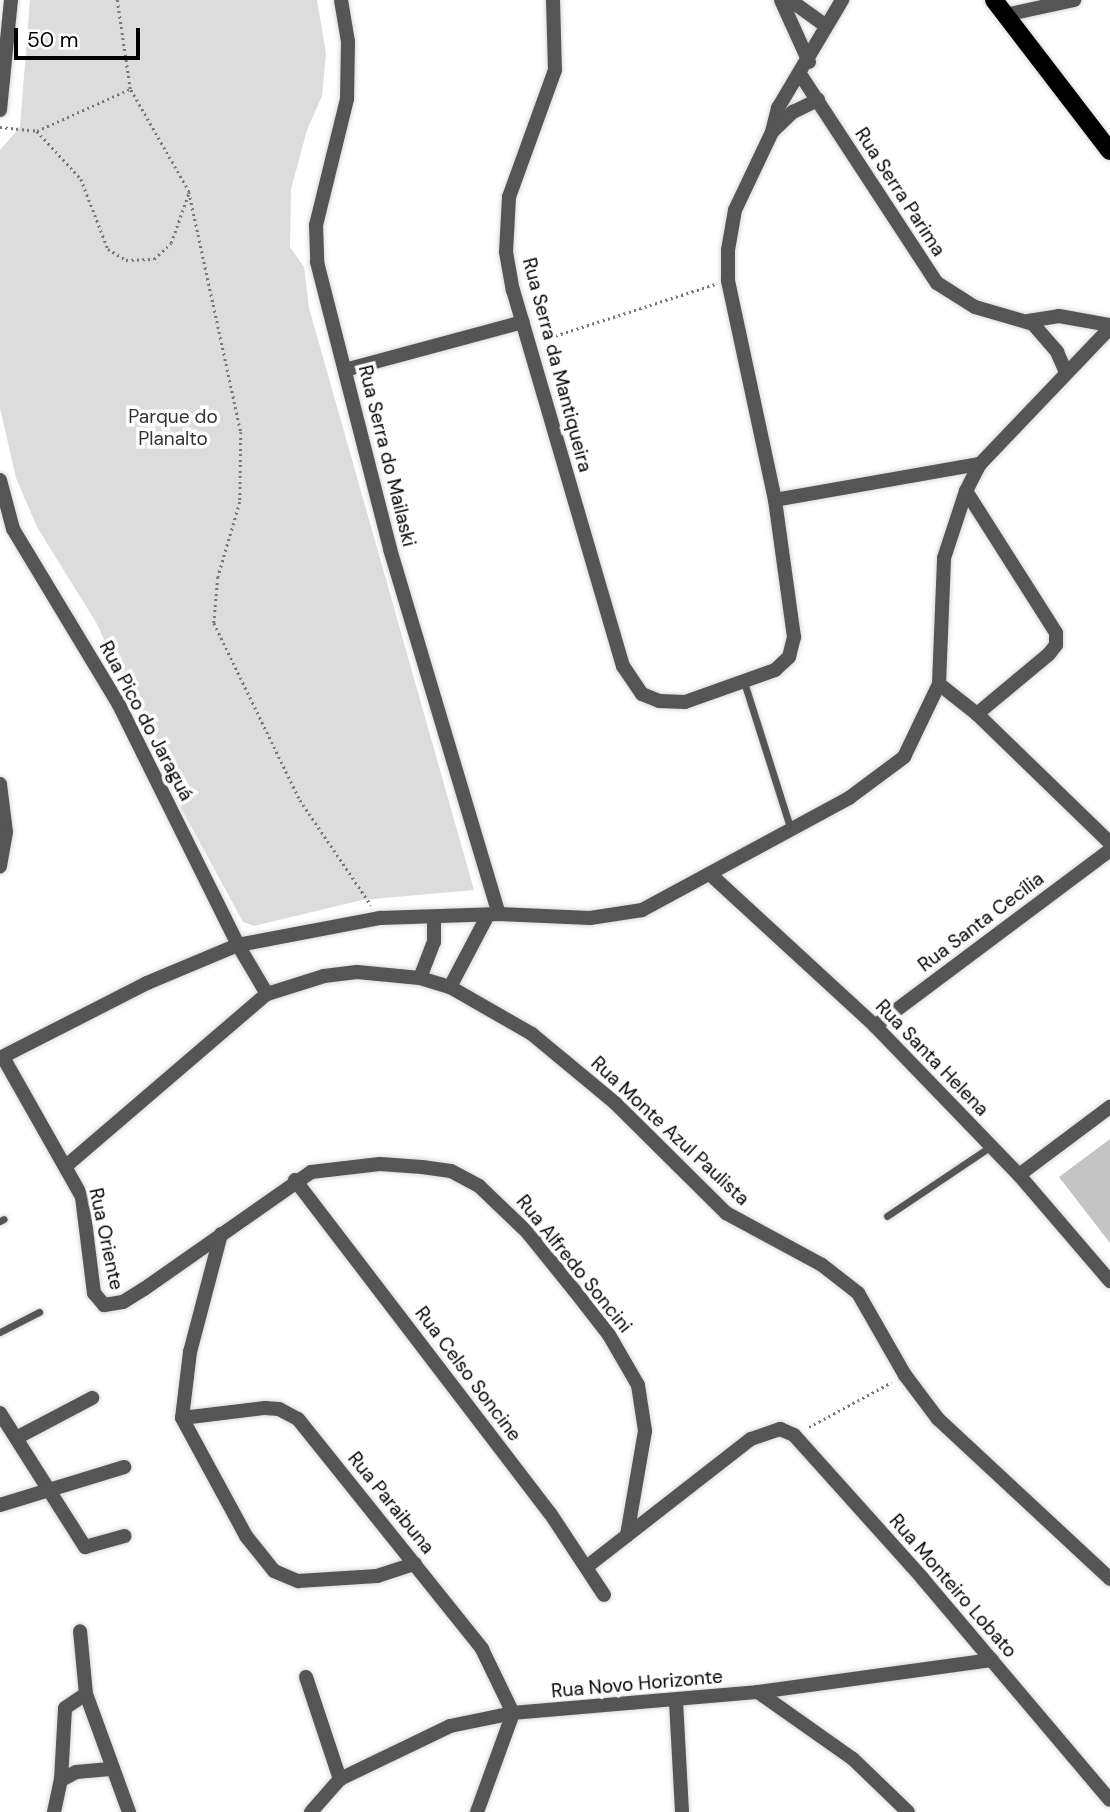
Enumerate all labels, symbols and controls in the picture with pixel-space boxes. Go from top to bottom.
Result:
scale bar [18,14,144,58]
text: 50 m [27,26,78,54]
street label: Rua Serra Parima [850,123,950,261]
street label: Rua Serra da Mantiqueira [517,255,597,475]
street label: Rua Serra do Mailaski [353,363,421,549]
park label: Parque do Planalto [128,406,218,450]
street label: Rua Pico do Jaraguá [94,637,198,805]
street label: Rua Santa Cecília [914,867,1048,977]
street label: Rua Santa Helena [871,995,993,1121]
street label: Rua Monte Azul Paulista [586,1052,754,1210]
street label: Rua Oriente [84,1186,128,1292]
street label: Rua Alfredo Soncini [511,1191,637,1337]
street label: Rua Celso Soncine [410,1302,526,1446]
street label: Rua Paraibuna [343,1447,439,1559]
street label: Rua Monteiro Lobato [885,1510,1021,1662]
street label: Rua Novo Horizonte [550,1665,724,1703]

